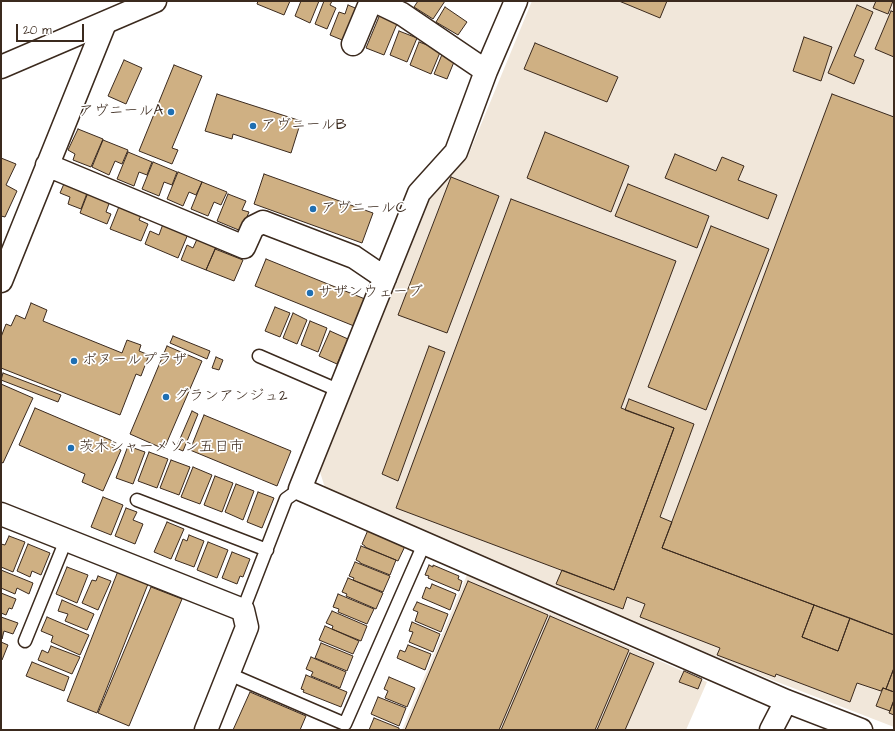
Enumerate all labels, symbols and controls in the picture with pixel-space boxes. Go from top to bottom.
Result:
scale bar [18,16,86,42]
text: 20 m [23,22,52,39]
place label: アヴニールA [79,103,163,121]
marker: アヴニールA [166,107,176,117]
place label: アヴニールB [261,117,346,135]
marker: アヴニールB [248,121,258,131]
place label: アヴニールC [321,200,406,218]
marker: アヴニールC [308,204,318,214]
place label: サザンウェーブ [318,284,423,302]
marker: サザンウェーブ [305,288,315,298]
place label: ボヌールプラザ [82,352,187,370]
marker: ボヌールプラザ [69,356,79,366]
place label: グランアンジュ2 [174,388,288,406]
marker: グランアンジュ2 [161,392,171,402]
place label: 茨木シャーメゾン五日市 [79,439,244,457]
marker: 茨木シャーメゾン五日市 [66,443,76,453]

